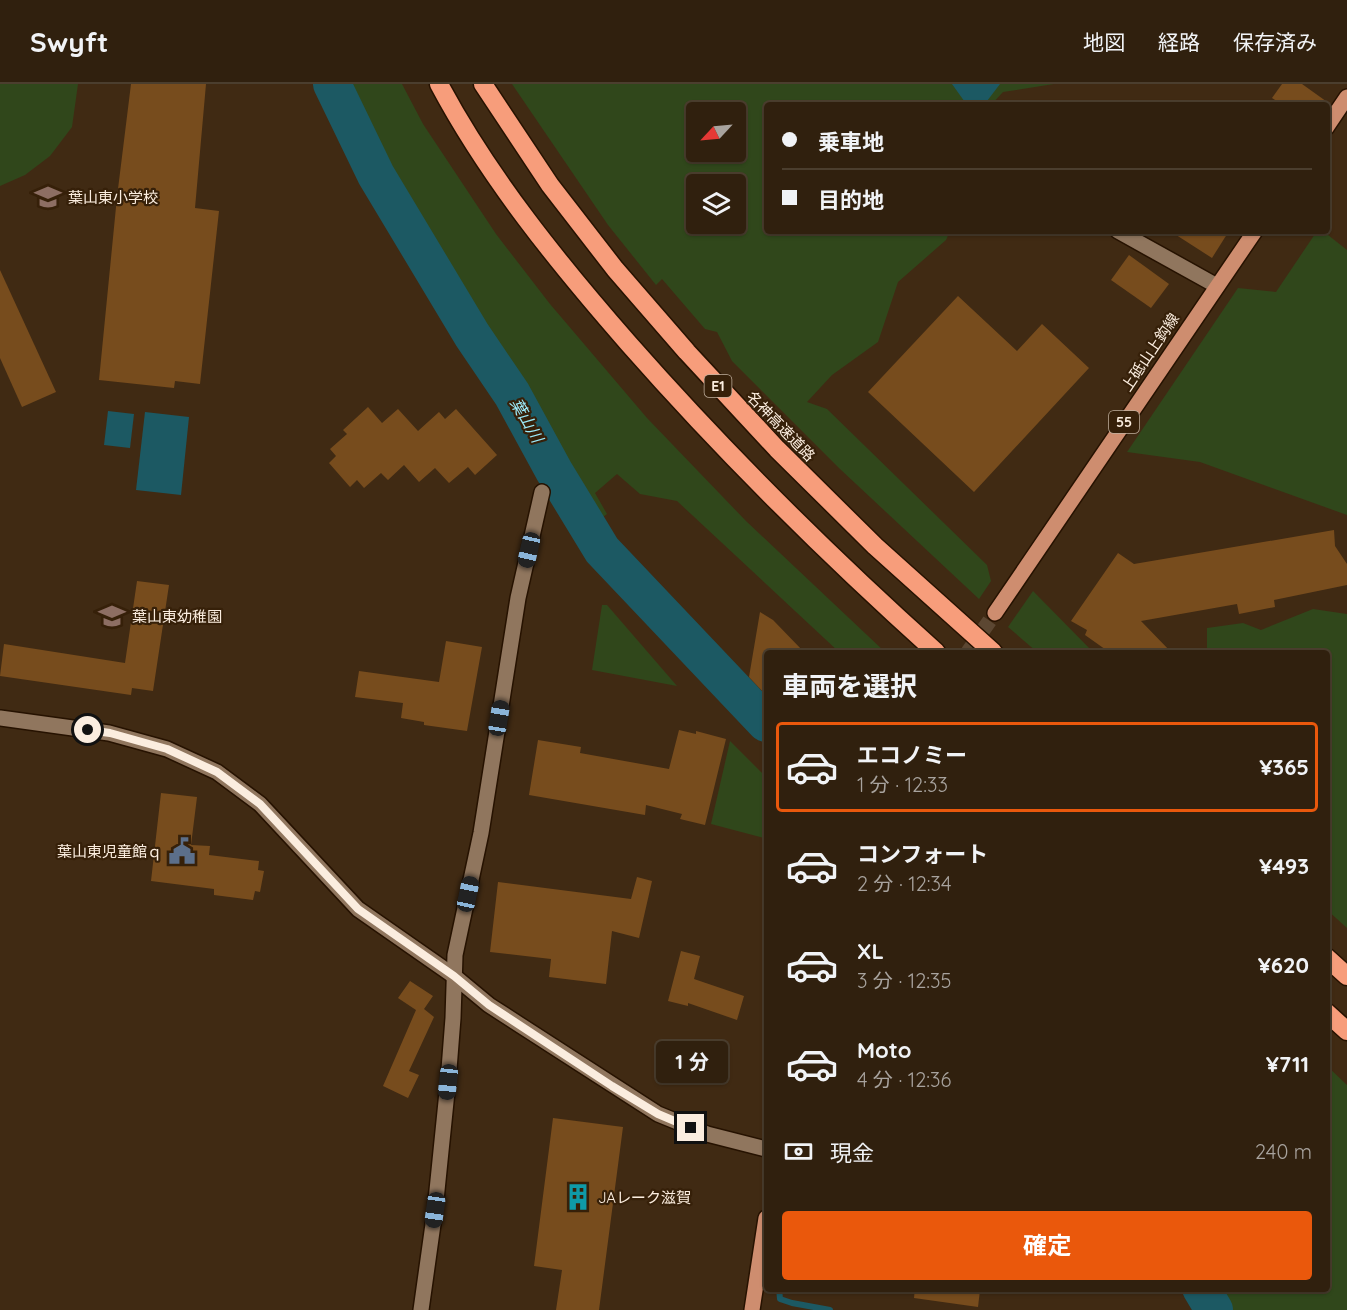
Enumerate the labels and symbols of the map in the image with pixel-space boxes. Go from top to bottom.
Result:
north arrow [686,102,746,162]
school or university icon: 葉山東小学校 [33,182,63,212]
place label: 葉山東小学校 [68,188,158,207]
street label: 上砥山上鈎線 [1117,309,1183,395]
road number: E1 [704,375,732,397]
street label: 名神高速道路 [743,387,819,465]
water label: 葉山川 [506,394,549,448]
road number: 55 [1109,411,1139,433]
car [516,530,542,570]
school or university icon: 葉山東幼稚園 [97,601,127,631]
place label: 葉山東幼稚園 [132,607,222,626]
car [487,699,511,737]
route start [74,716,101,743]
public building icon: 葉山東児童館ｑ [167,836,197,866]
place label: 葉山東児童館ｑ [57,842,162,861]
car [455,875,481,913]
callout: 1 分 [655,1041,727,1083]
car [437,1063,459,1101]
route end [677,1114,704,1141]
building icon: JAレーク滋賀 [563,1182,593,1212]
place label: JAレーク滋賀 [598,1188,691,1207]
car [424,1191,446,1229]

